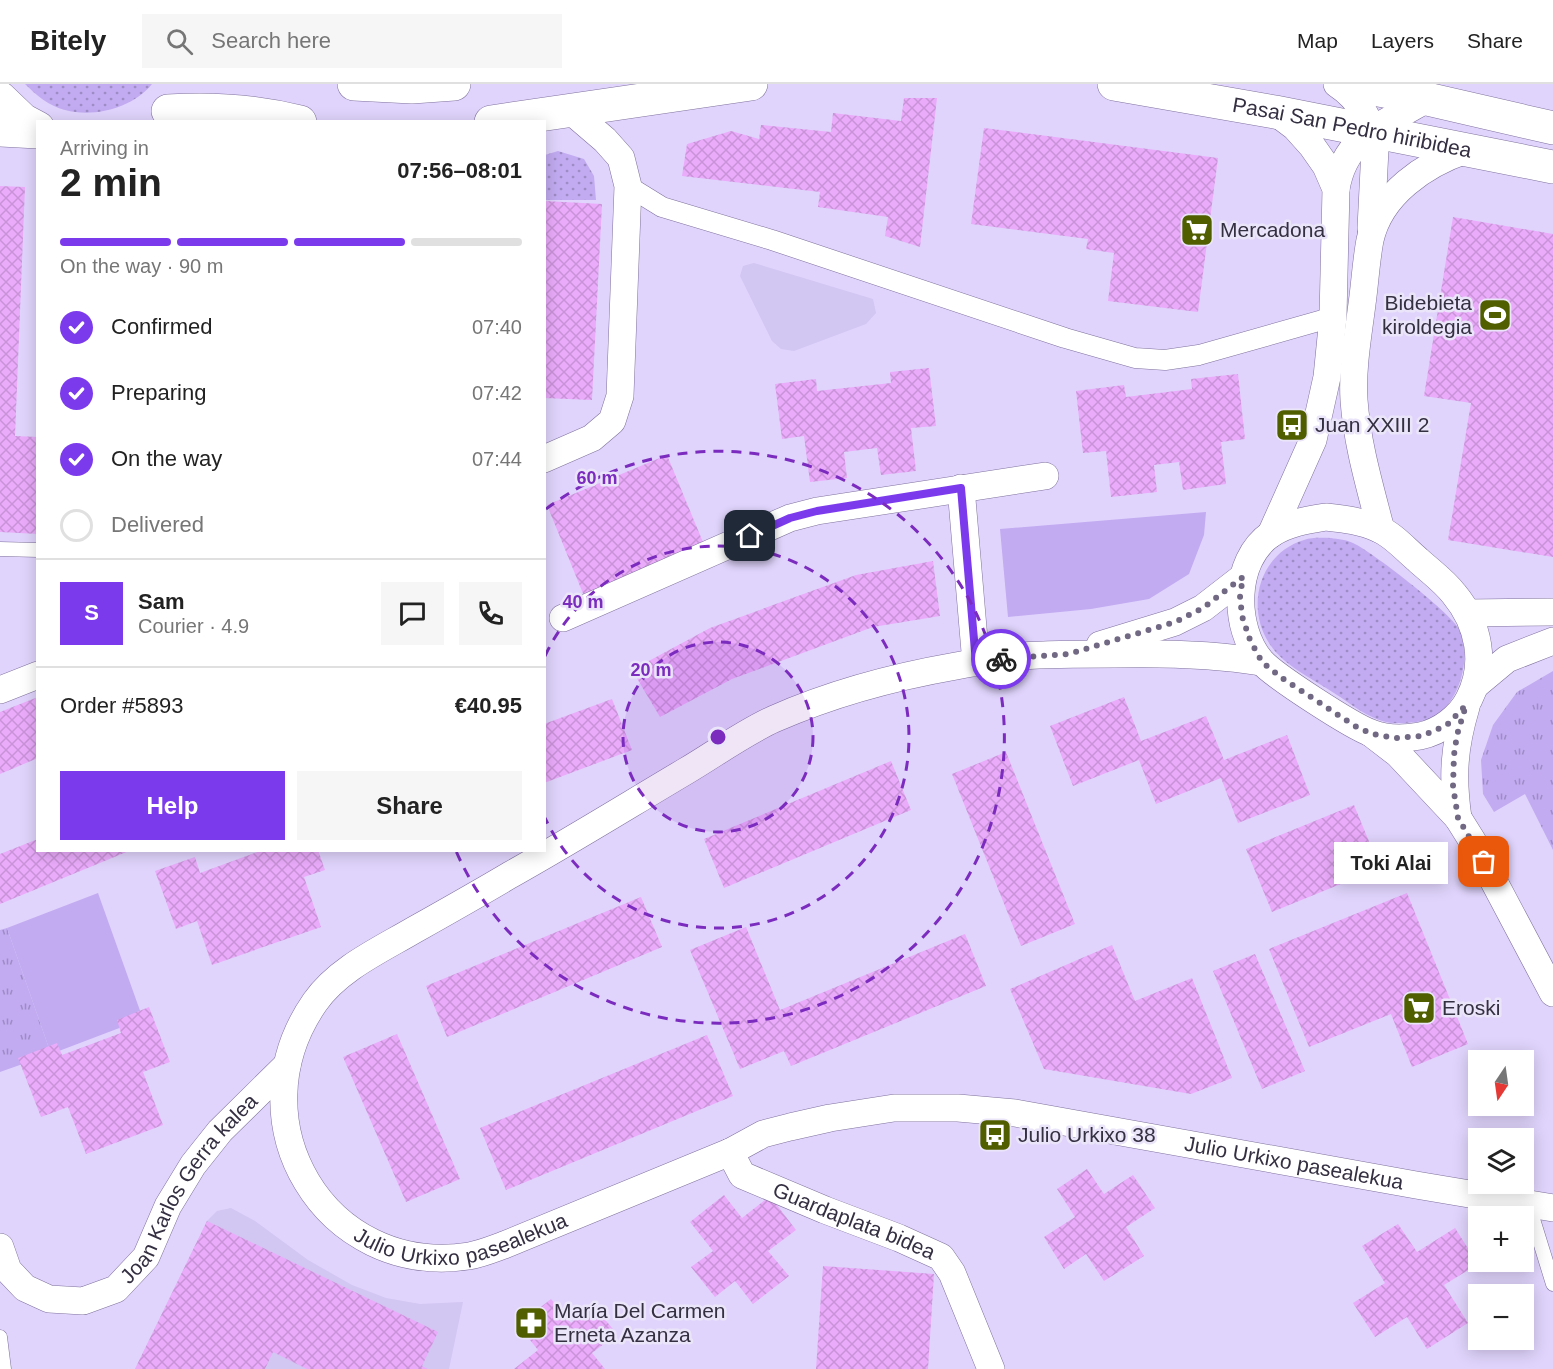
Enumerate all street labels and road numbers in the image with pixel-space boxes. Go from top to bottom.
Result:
street label: Pasai San Pedro hiribidea [1231,93,1474,162]
street label: Joan Karlos Gerra kalea [115,1089,262,1288]
street label: Julio Urkixo pasealekua [1183,1132,1406,1194]
street label: Guardaplata bidea [770,1177,939,1264]
street label: Julio Urkixo pasealekua [350,1208,571,1269]

